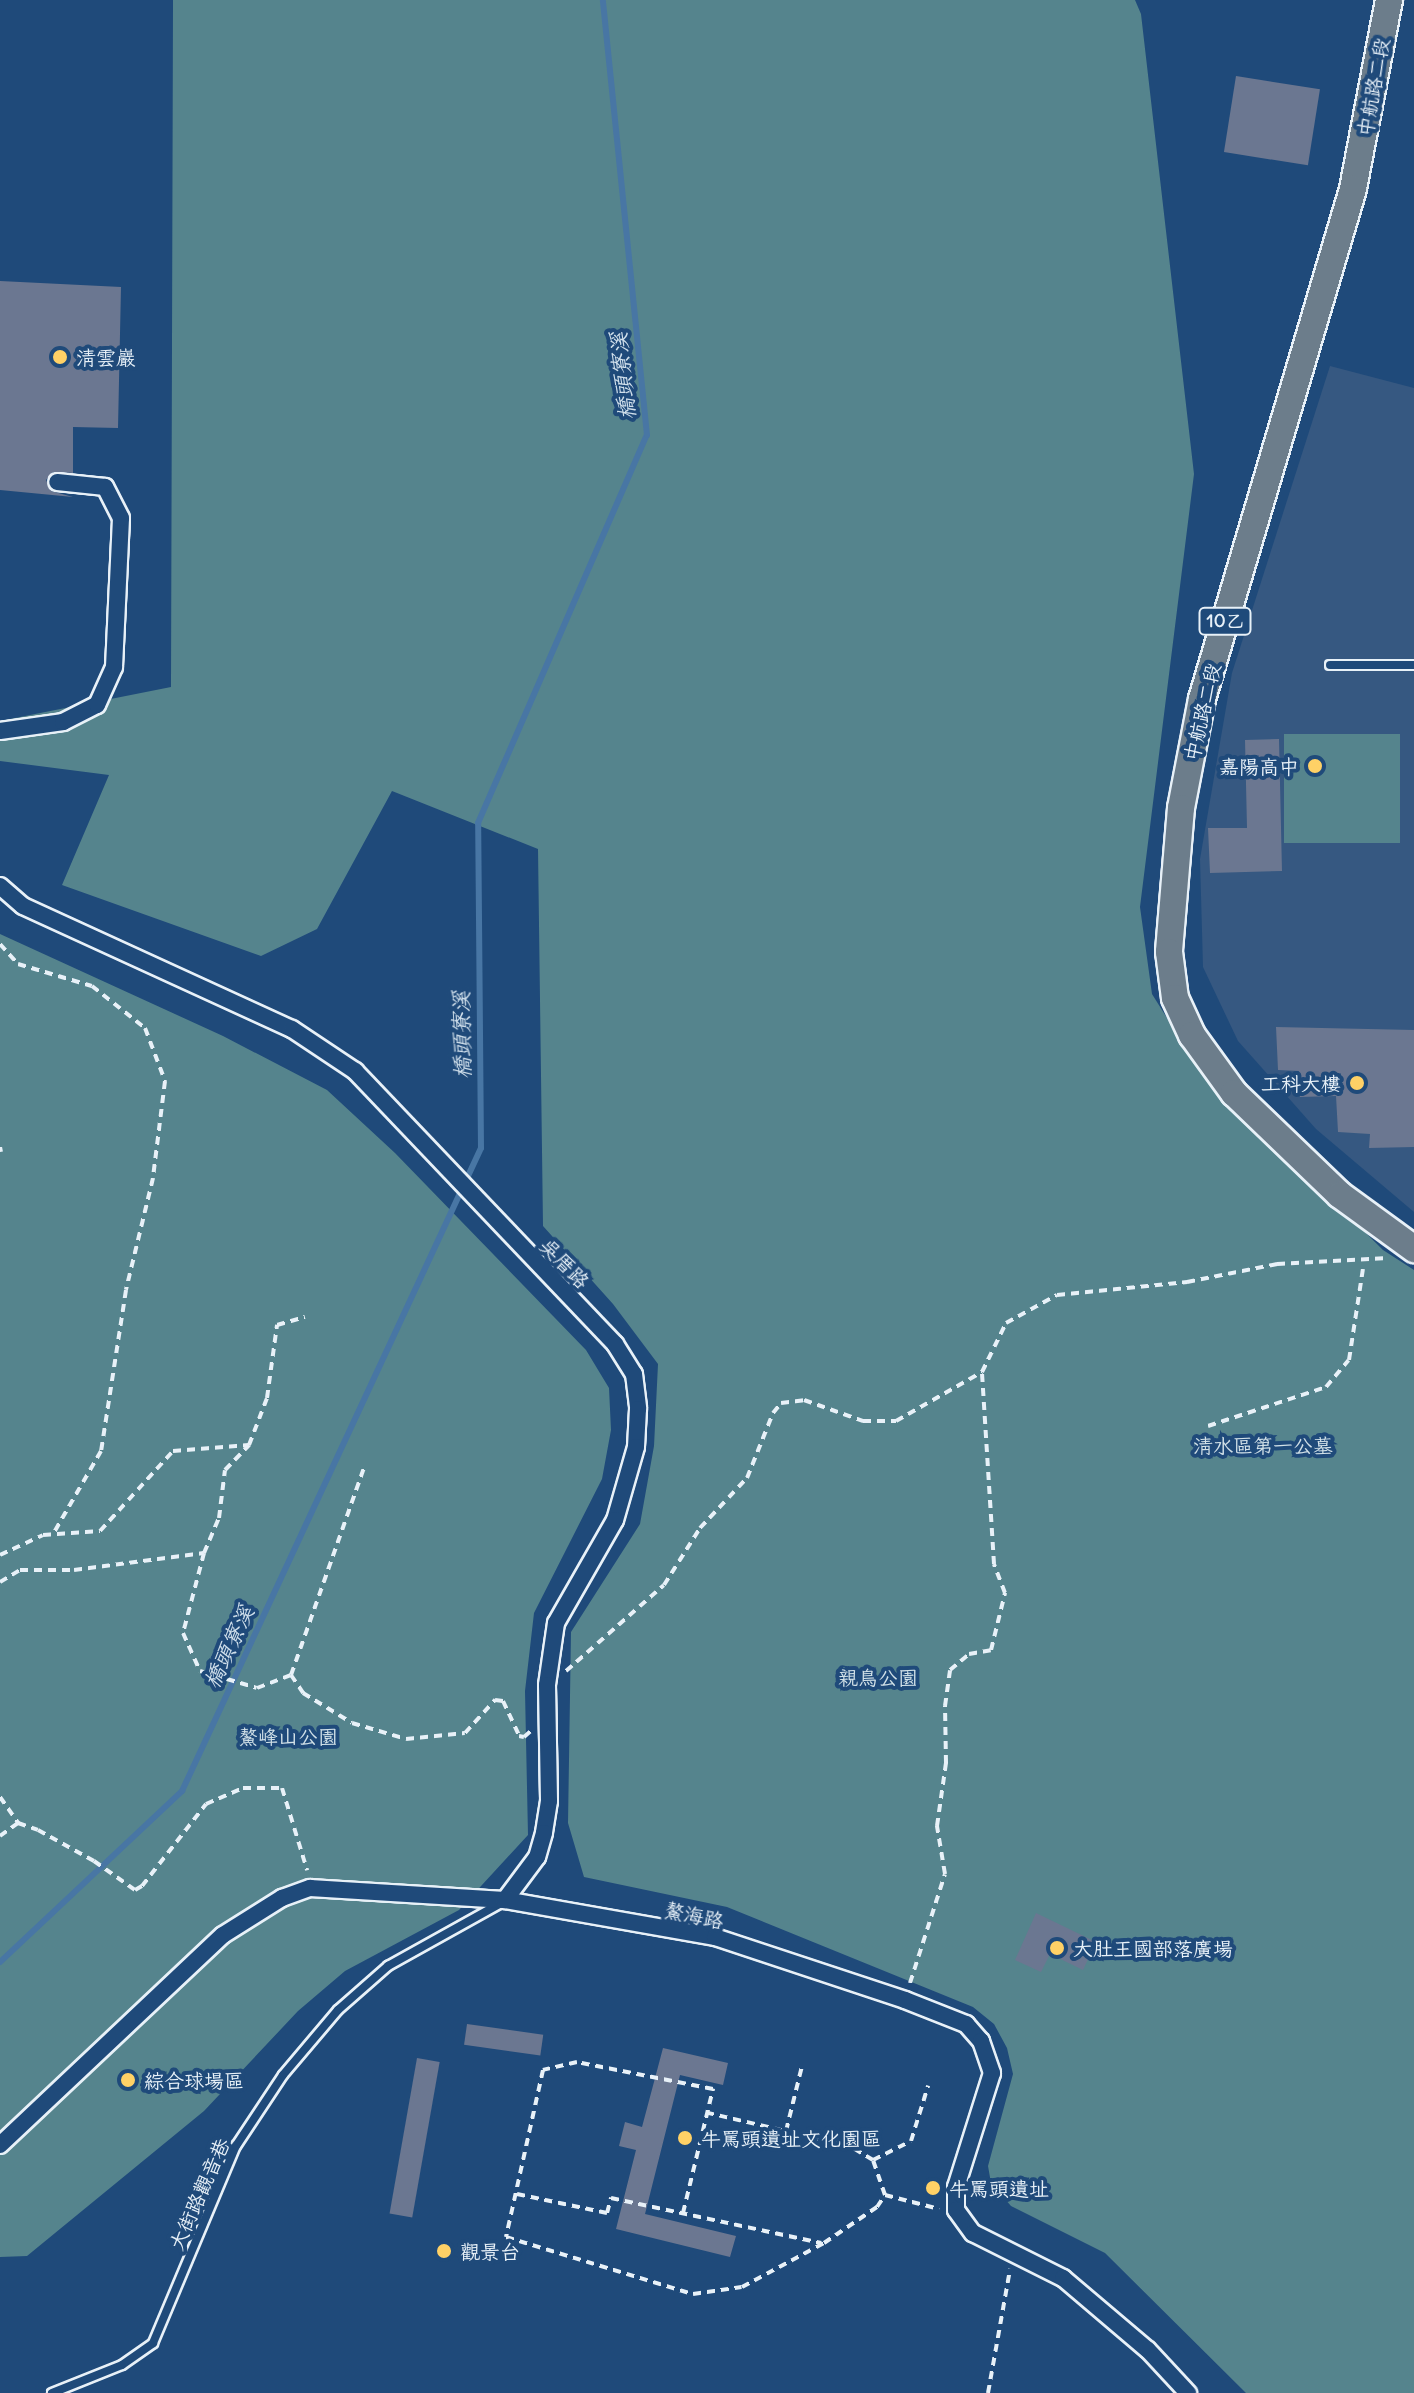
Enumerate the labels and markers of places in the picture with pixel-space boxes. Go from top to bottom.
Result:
place label: 清雲巖 [76,345,136,369]
marker: 清雲巖 [51,348,69,366]
place label: 嘉陽高中 [1219,754,1299,778]
marker: 嘉陽高中 [1306,757,1324,775]
place label: 工科大樓 [1261,1071,1341,1095]
marker: 工科大樓 [1348,1074,1366,1092]
place label: 大肚王國部落廣場 [1073,1936,1233,1960]
marker: 大肚王國部落廣場 [1048,1939,1066,1957]
place label: 綜合球場區 [144,2068,244,2092]
marker: 綜合球場區 [119,2071,137,2089]
place label: 牛罵頭遺址文化園區 [701,2126,881,2150]
marker: 牛罵頭遺址文化園區 [676,2129,694,2147]
place label: 牛罵頭遺址 [949,2176,1049,2200]
marker: 牛罵頭遺址 [924,2179,942,2197]
place label: 觀景台 [460,2239,520,2263]
marker: 觀景台 [435,2242,453,2260]

